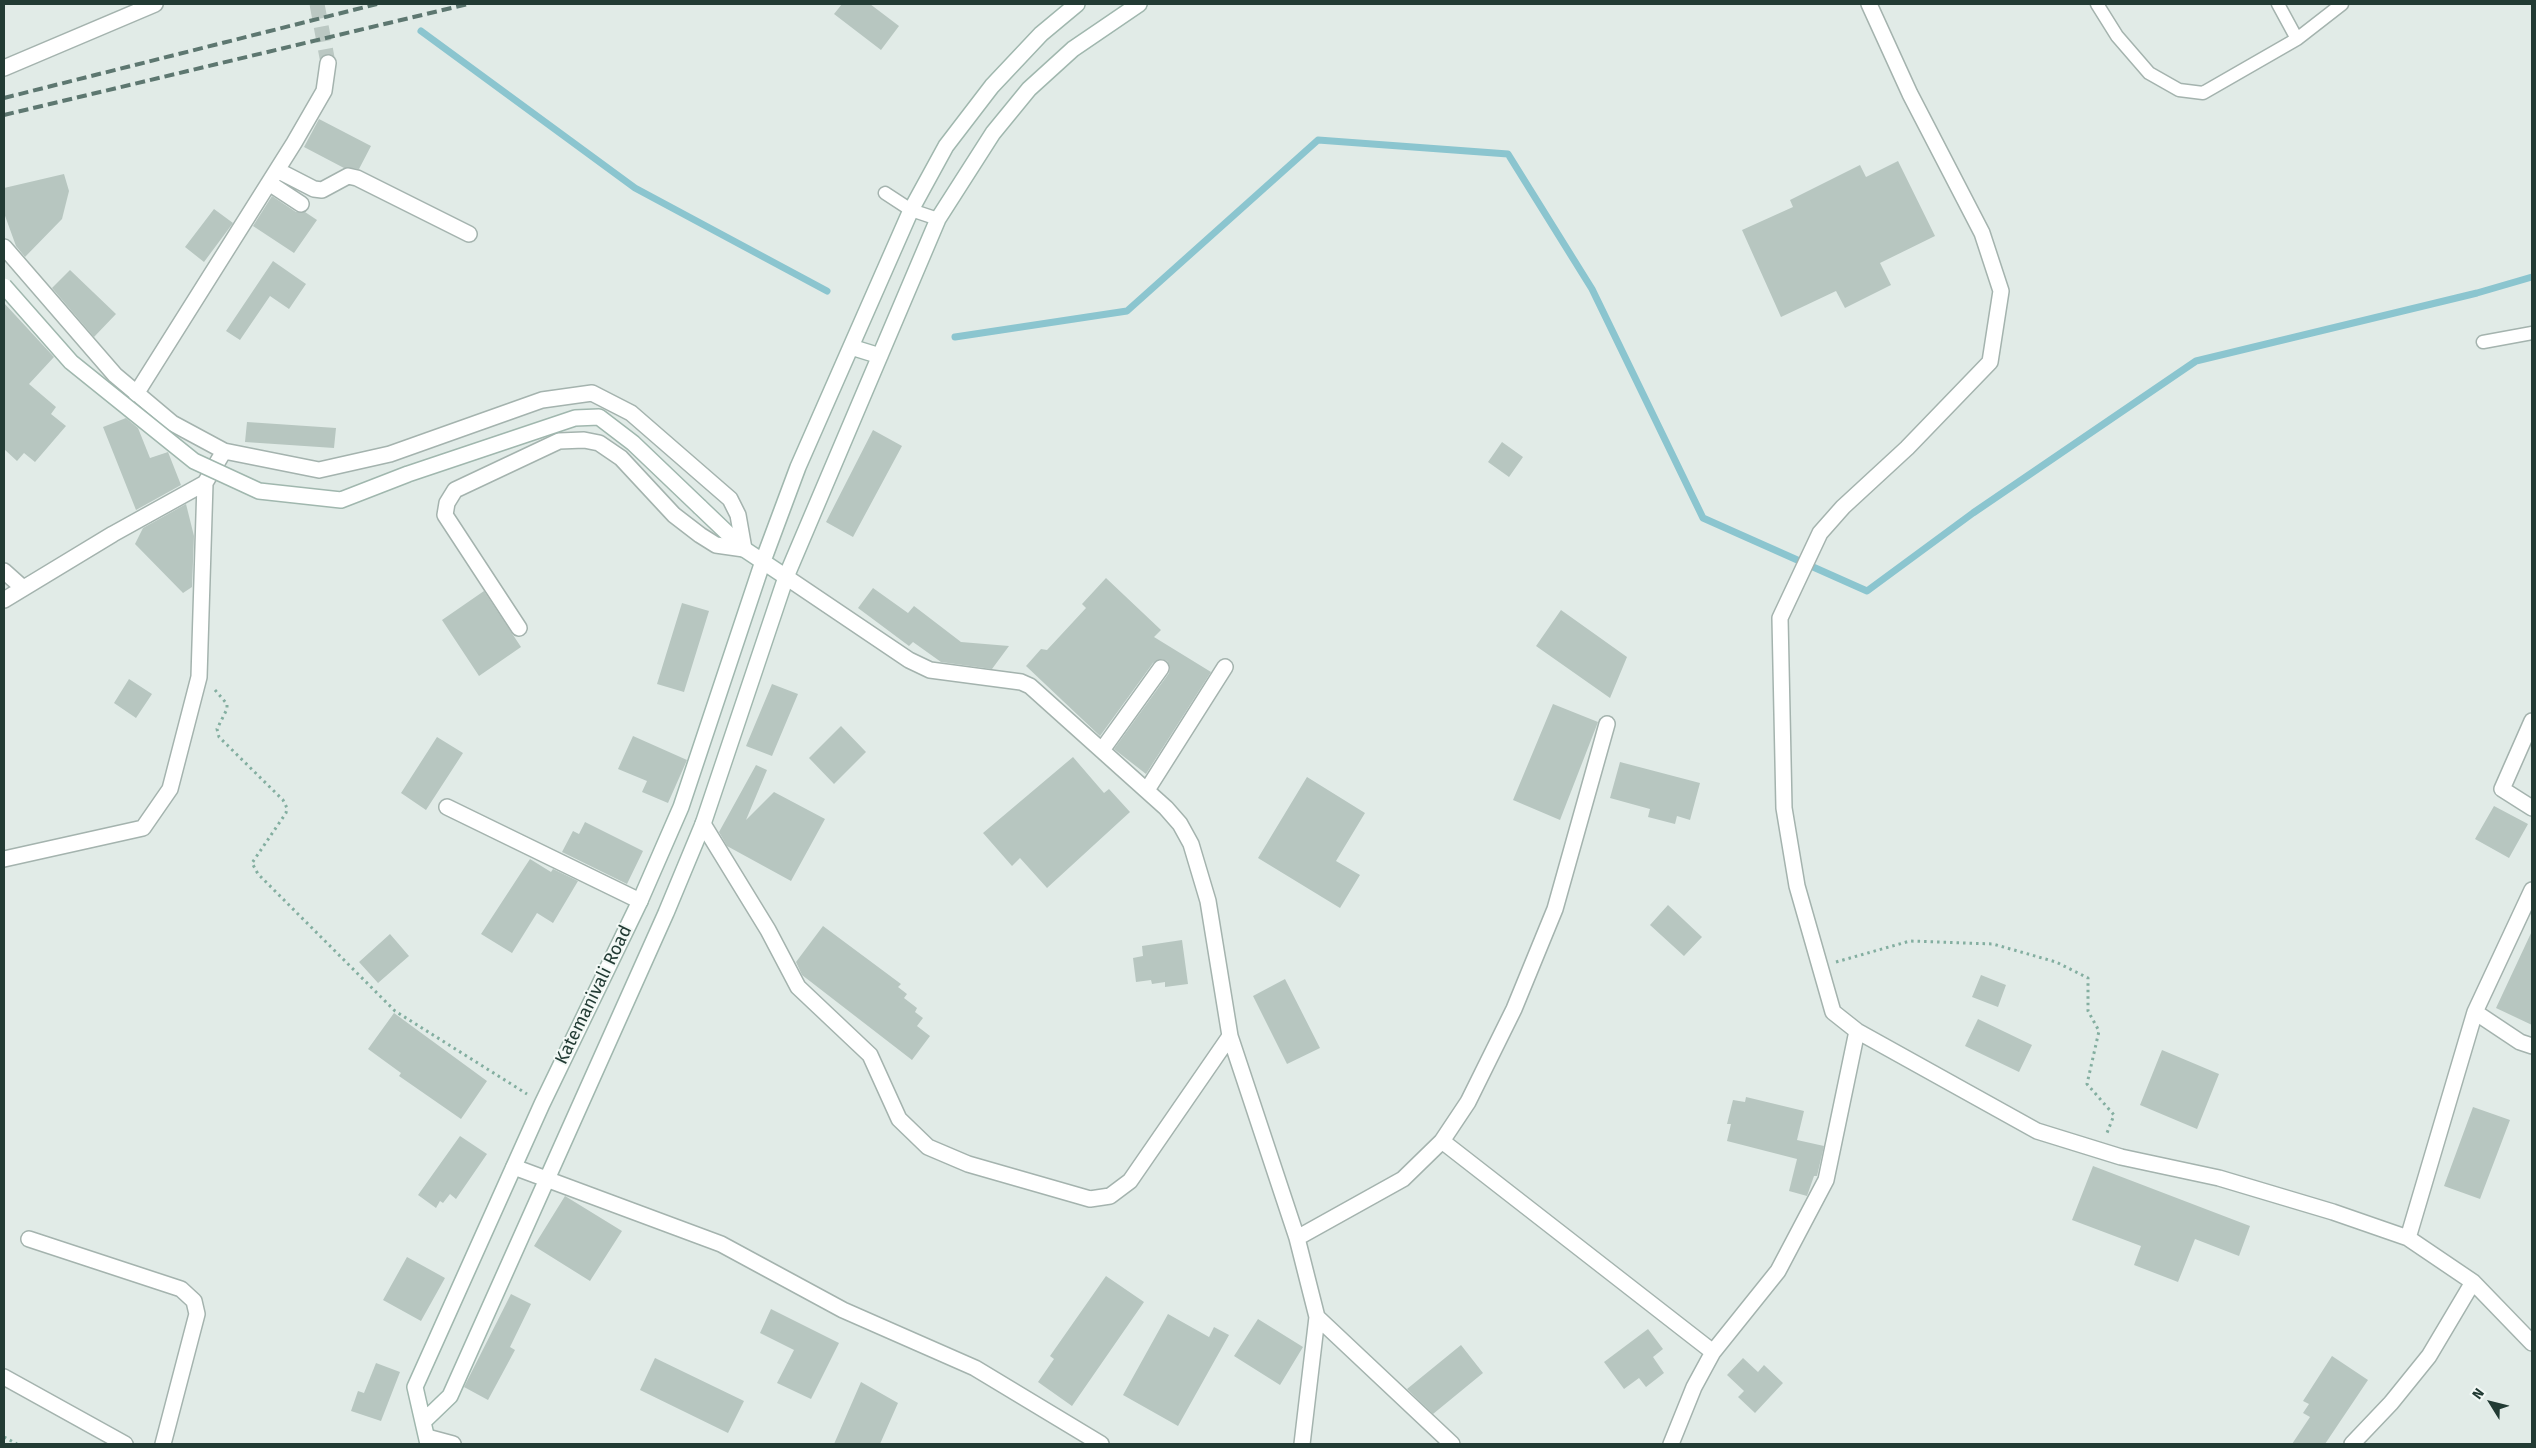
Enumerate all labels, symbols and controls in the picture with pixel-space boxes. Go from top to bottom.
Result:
street label: Katemanivali Road [551,922,637,1068]
north arrow [2466,1378,2516,1428]
text: N [2469,1385,2488,1403]

